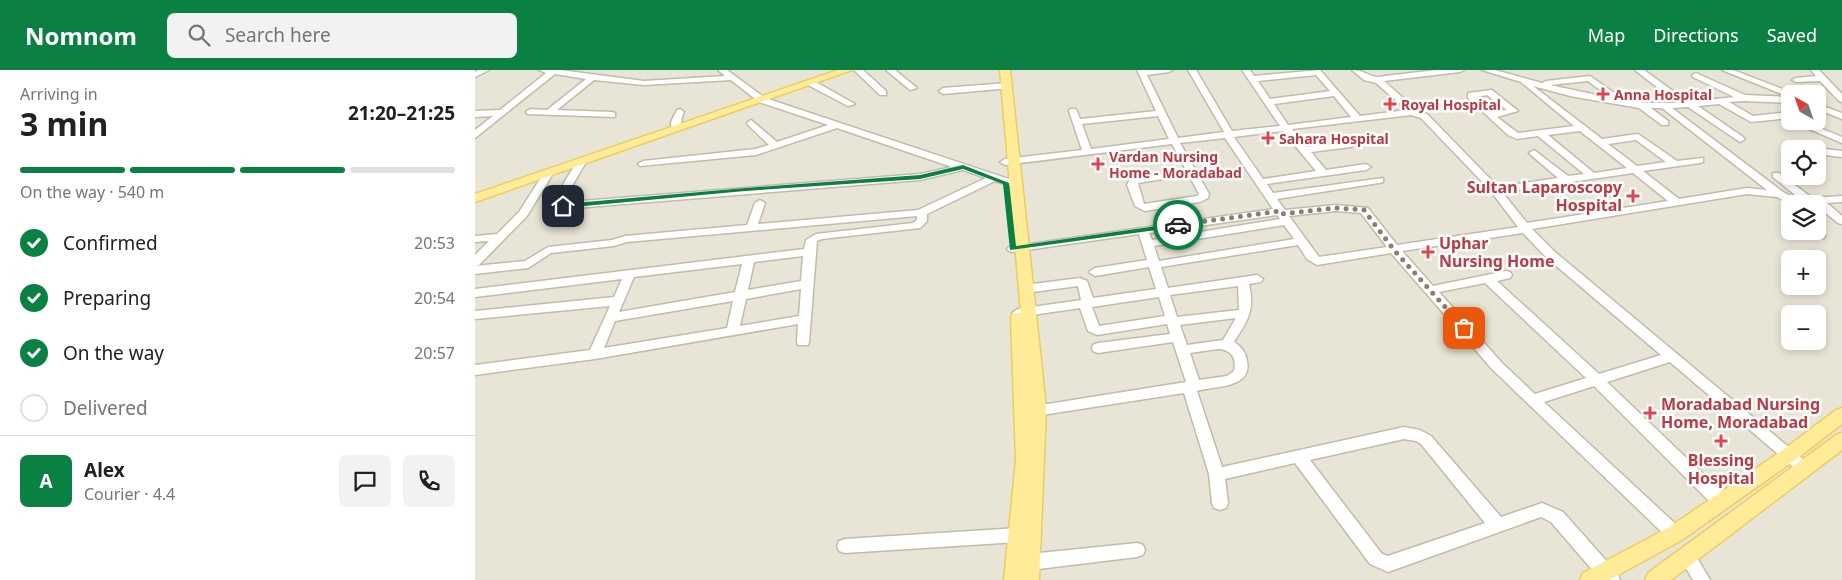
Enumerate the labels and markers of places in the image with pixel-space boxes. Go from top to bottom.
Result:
place label: Anna Hospital [1614,85,1712,104]
marker: Anna Hospital [1596,87,1610,101]
place label: Royal Hospital [1401,95,1501,114]
marker: Royal Hospital [1383,97,1397,111]
place label: Sahara Hospital [1279,129,1389,148]
marker: Sahara Hospital [1261,131,1275,145]
place label: Vardan Nursing Home - Moradabad [1109,147,1242,182]
marker: Vardan Nursing Home - Moradabad [1091,157,1105,171]
place label: Sultan Laparoscopy Hospital [1467,176,1623,216]
pin [542,185,584,227]
marker: Sultan Laparoscopy Hospital [1626,189,1640,203]
place label: Uphar Nursing Home [1439,232,1554,272]
marker: Uphar Nursing Home [1421,245,1435,259]
pin [1443,307,1485,349]
place label: Moradabad Nursing Home, Moradabad [1661,393,1820,433]
marker: Moradabad Nursing Home, Moradabad [1643,406,1657,420]
marker: Blessing Hospital [1714,434,1728,448]
place label: Blessing Hospital [1688,449,1754,489]

